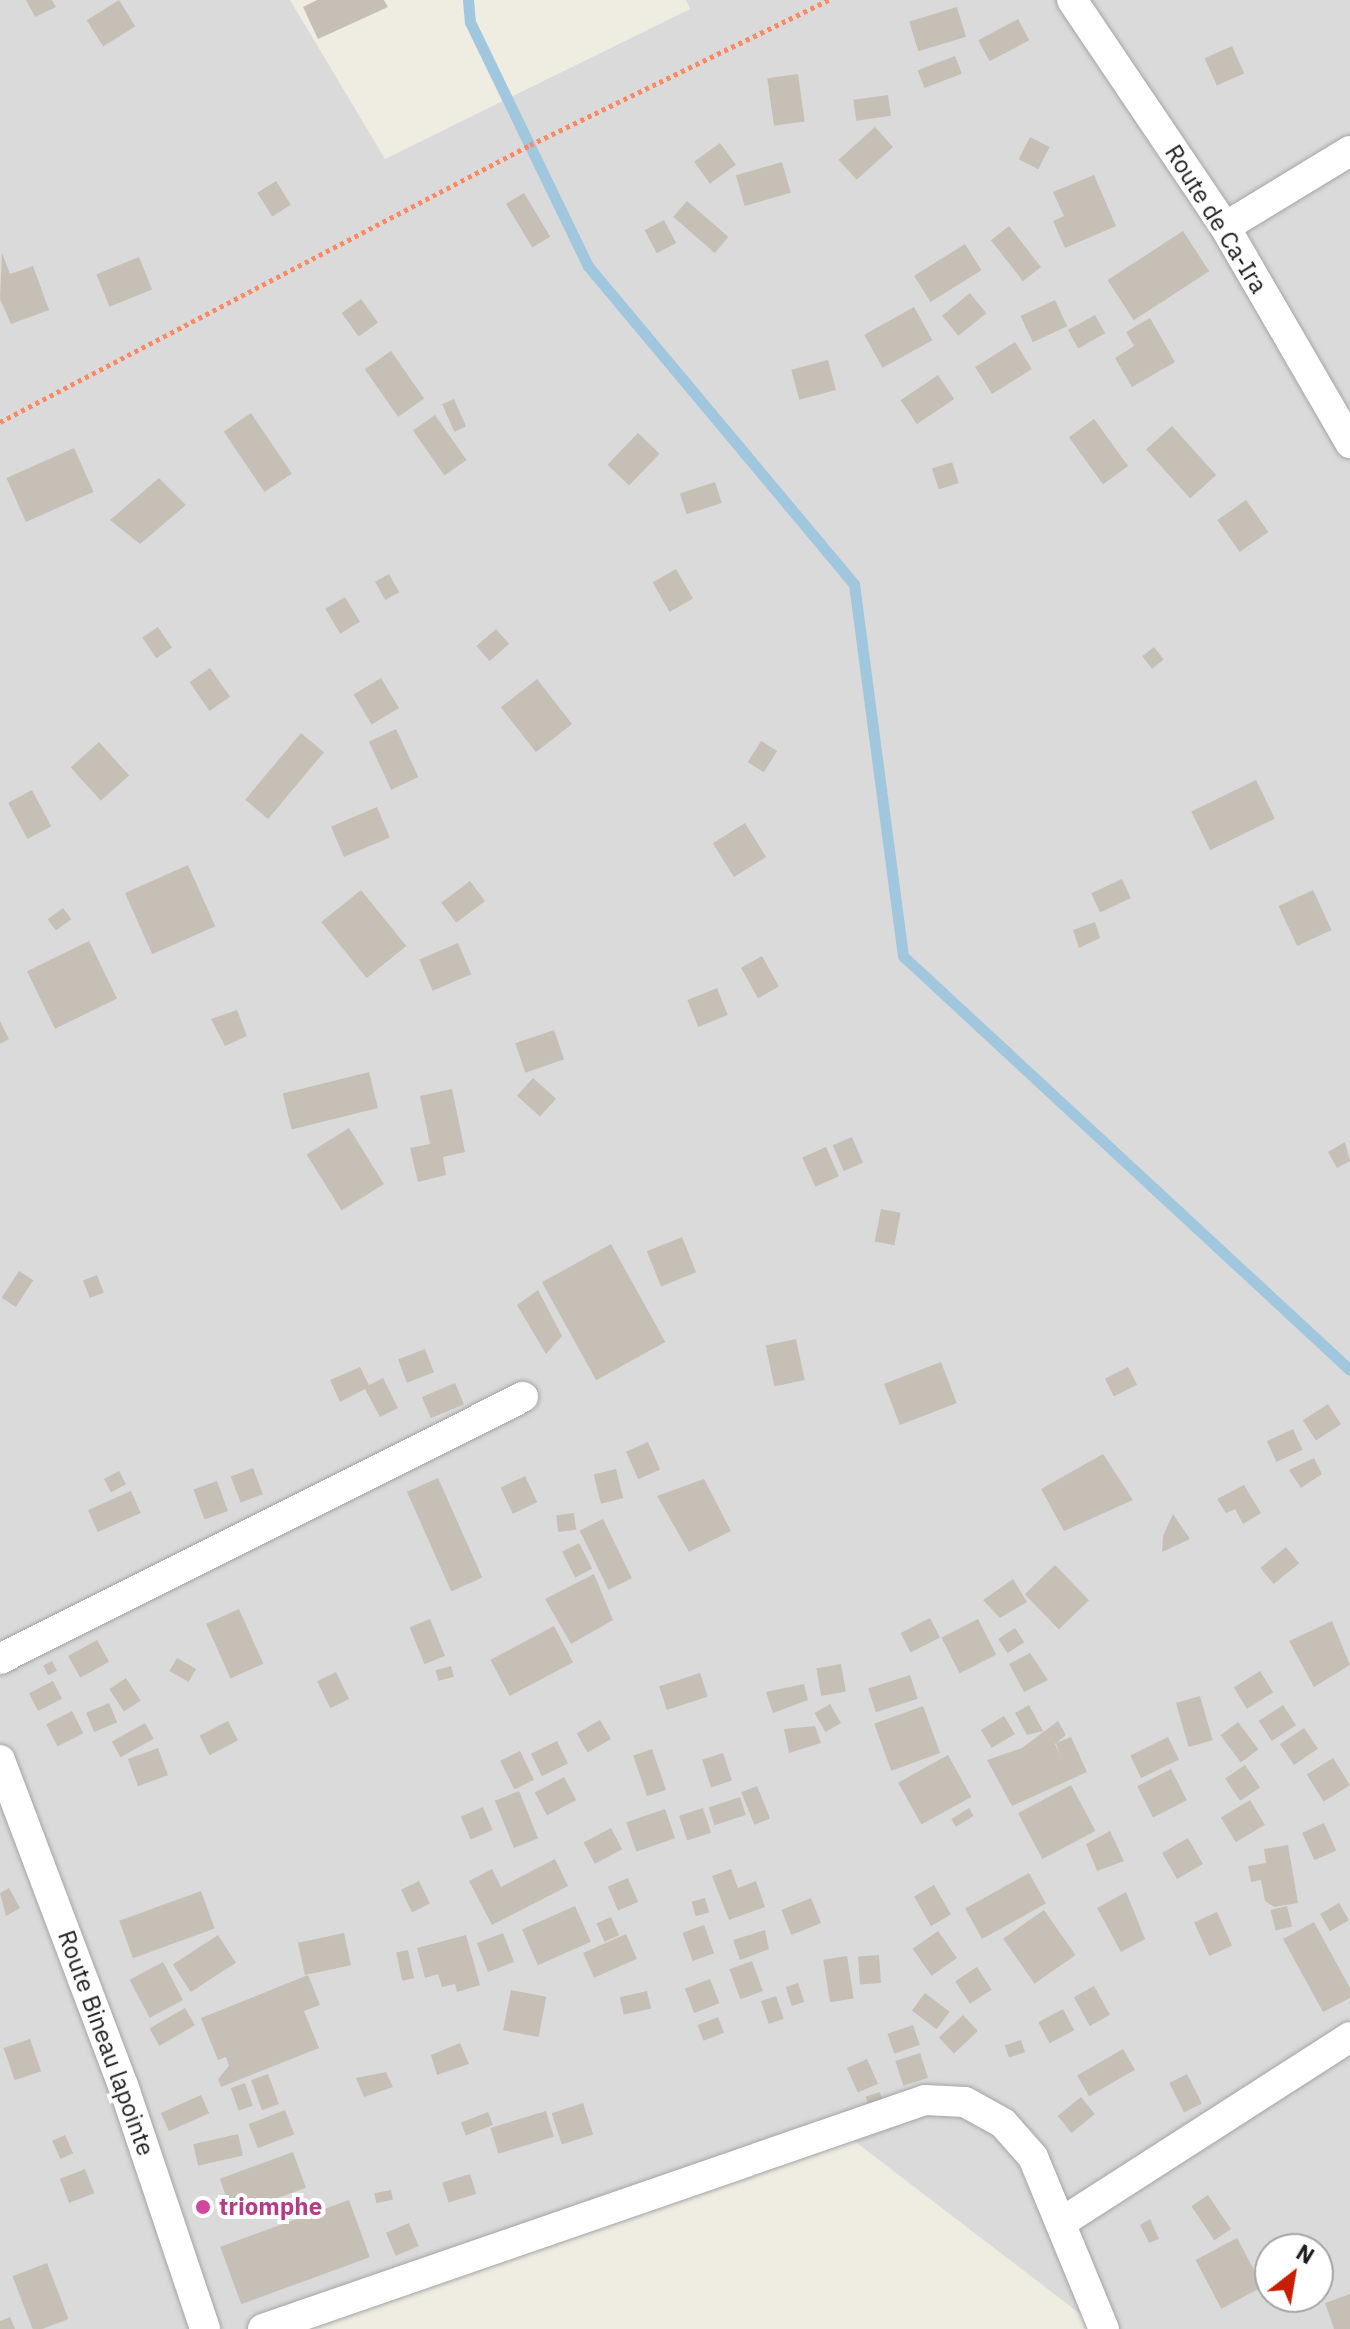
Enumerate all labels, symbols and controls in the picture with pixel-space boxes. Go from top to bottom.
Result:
street label: Route de Ca-Ira [1159,139,1273,299]
street label: Route Bineau lapointe [52,1926,160,2160]
place label: triomphe [219,2193,322,2221]
marker: triomphe [194,2198,212,2216]
north arrow [1254,2233,1334,2313]
text: N [1291,2237,1320,2270]

